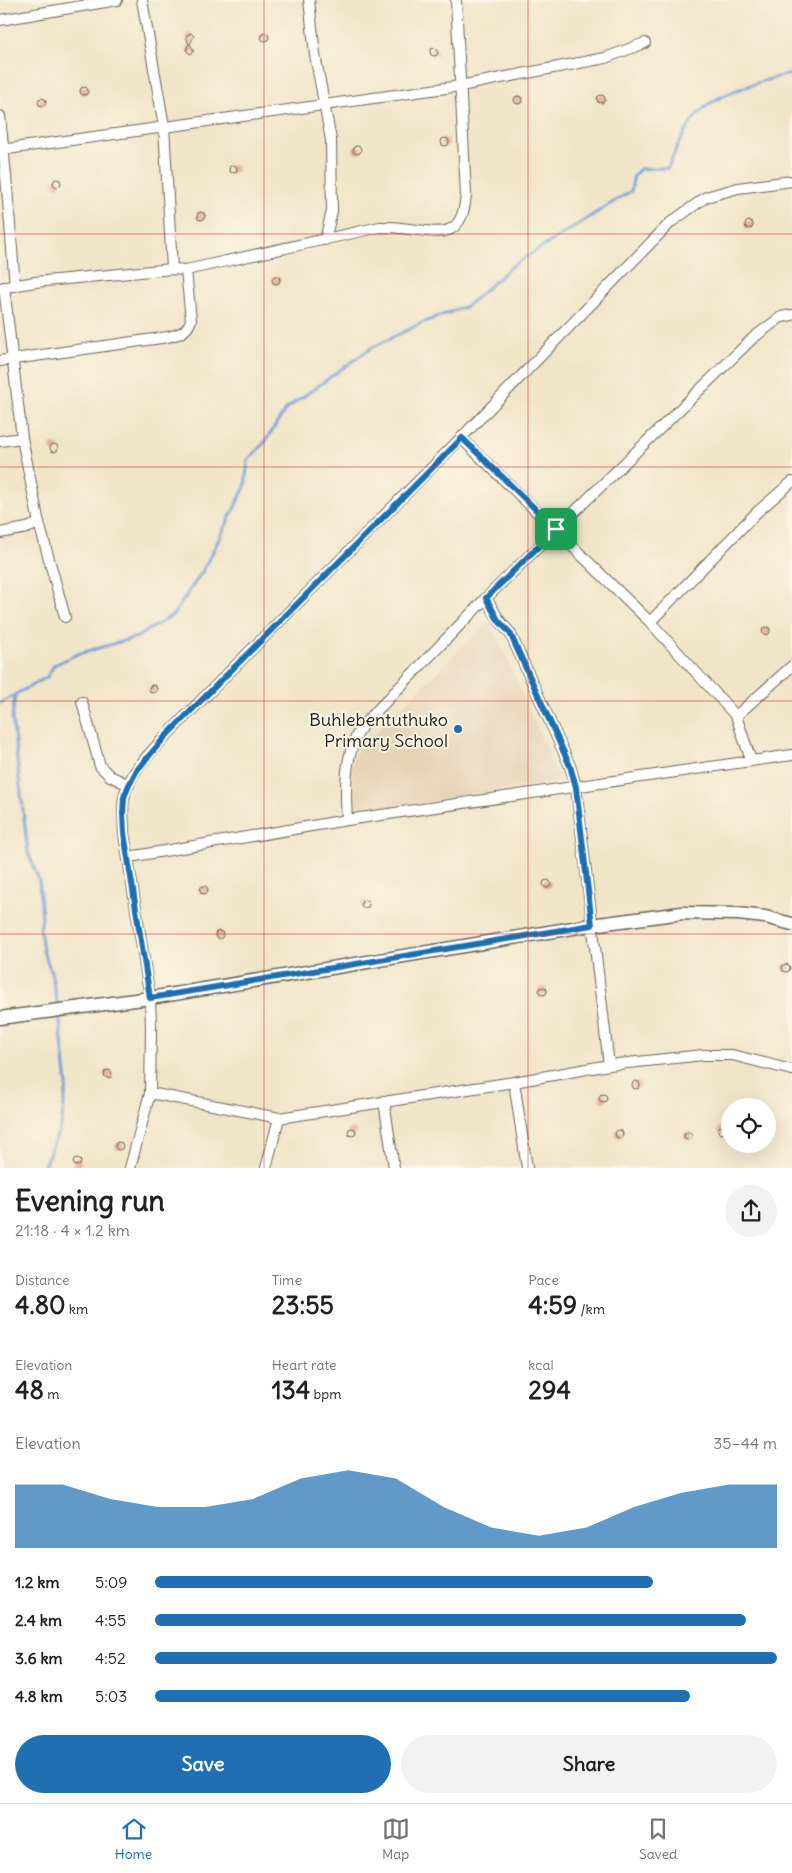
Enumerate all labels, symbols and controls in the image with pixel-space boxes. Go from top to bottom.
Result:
pin [535,508,577,550]
icon: arrive [542,515,570,543]
place label: Buhlebentuthuko Primary School [309,708,448,752]
marker: Buhlebentuthuko Primary School [452,723,464,735]
map controls [721,1098,776,1153]
button: locate [721,1098,776,1153]
text: Evening run [15,1183,165,1219]
button: share [725,1185,777,1237]
text: 21:18 · 4 × 1.2 km [15,1220,130,1240]
text: Distance [15,1271,70,1289]
text: Time [272,1271,302,1289]
text: Pace [528,1271,559,1289]
text: 4.80 [15,1289,65,1321]
text: 23:55 [272,1289,334,1321]
text: 4:59 [528,1289,577,1321]
text: km [65,1300,88,1318]
text: /km [577,1300,605,1318]
text: Elevation [15,1356,72,1374]
text: Heart rate [272,1356,337,1374]
text: kcal [528,1356,554,1374]
text: 48 [15,1374,44,1406]
text: 134 [272,1374,310,1406]
text: 294 [528,1374,571,1406]
text: m [44,1385,59,1403]
text: bpm [310,1385,342,1403]
text: Elevation [15,1433,81,1453]
text: 35–44 m [713,1433,777,1453]
text: 1.2 km [15,1572,59,1592]
text: 5:09 [95,1572,128,1592]
text: 2.4 km [15,1610,62,1630]
text: 4:55 [95,1610,126,1630]
text: 3.6 km [15,1648,63,1668]
text: 4:52 [95,1648,126,1668]
text: 4.8 km [15,1686,63,1706]
text: 5:03 [95,1686,127,1706]
button: Save [15,1735,391,1793]
button: Share [401,1735,777,1793]
tab: Home [115,1815,152,1863]
tab: Map [382,1815,410,1863]
tab: Saved [639,1815,677,1863]

